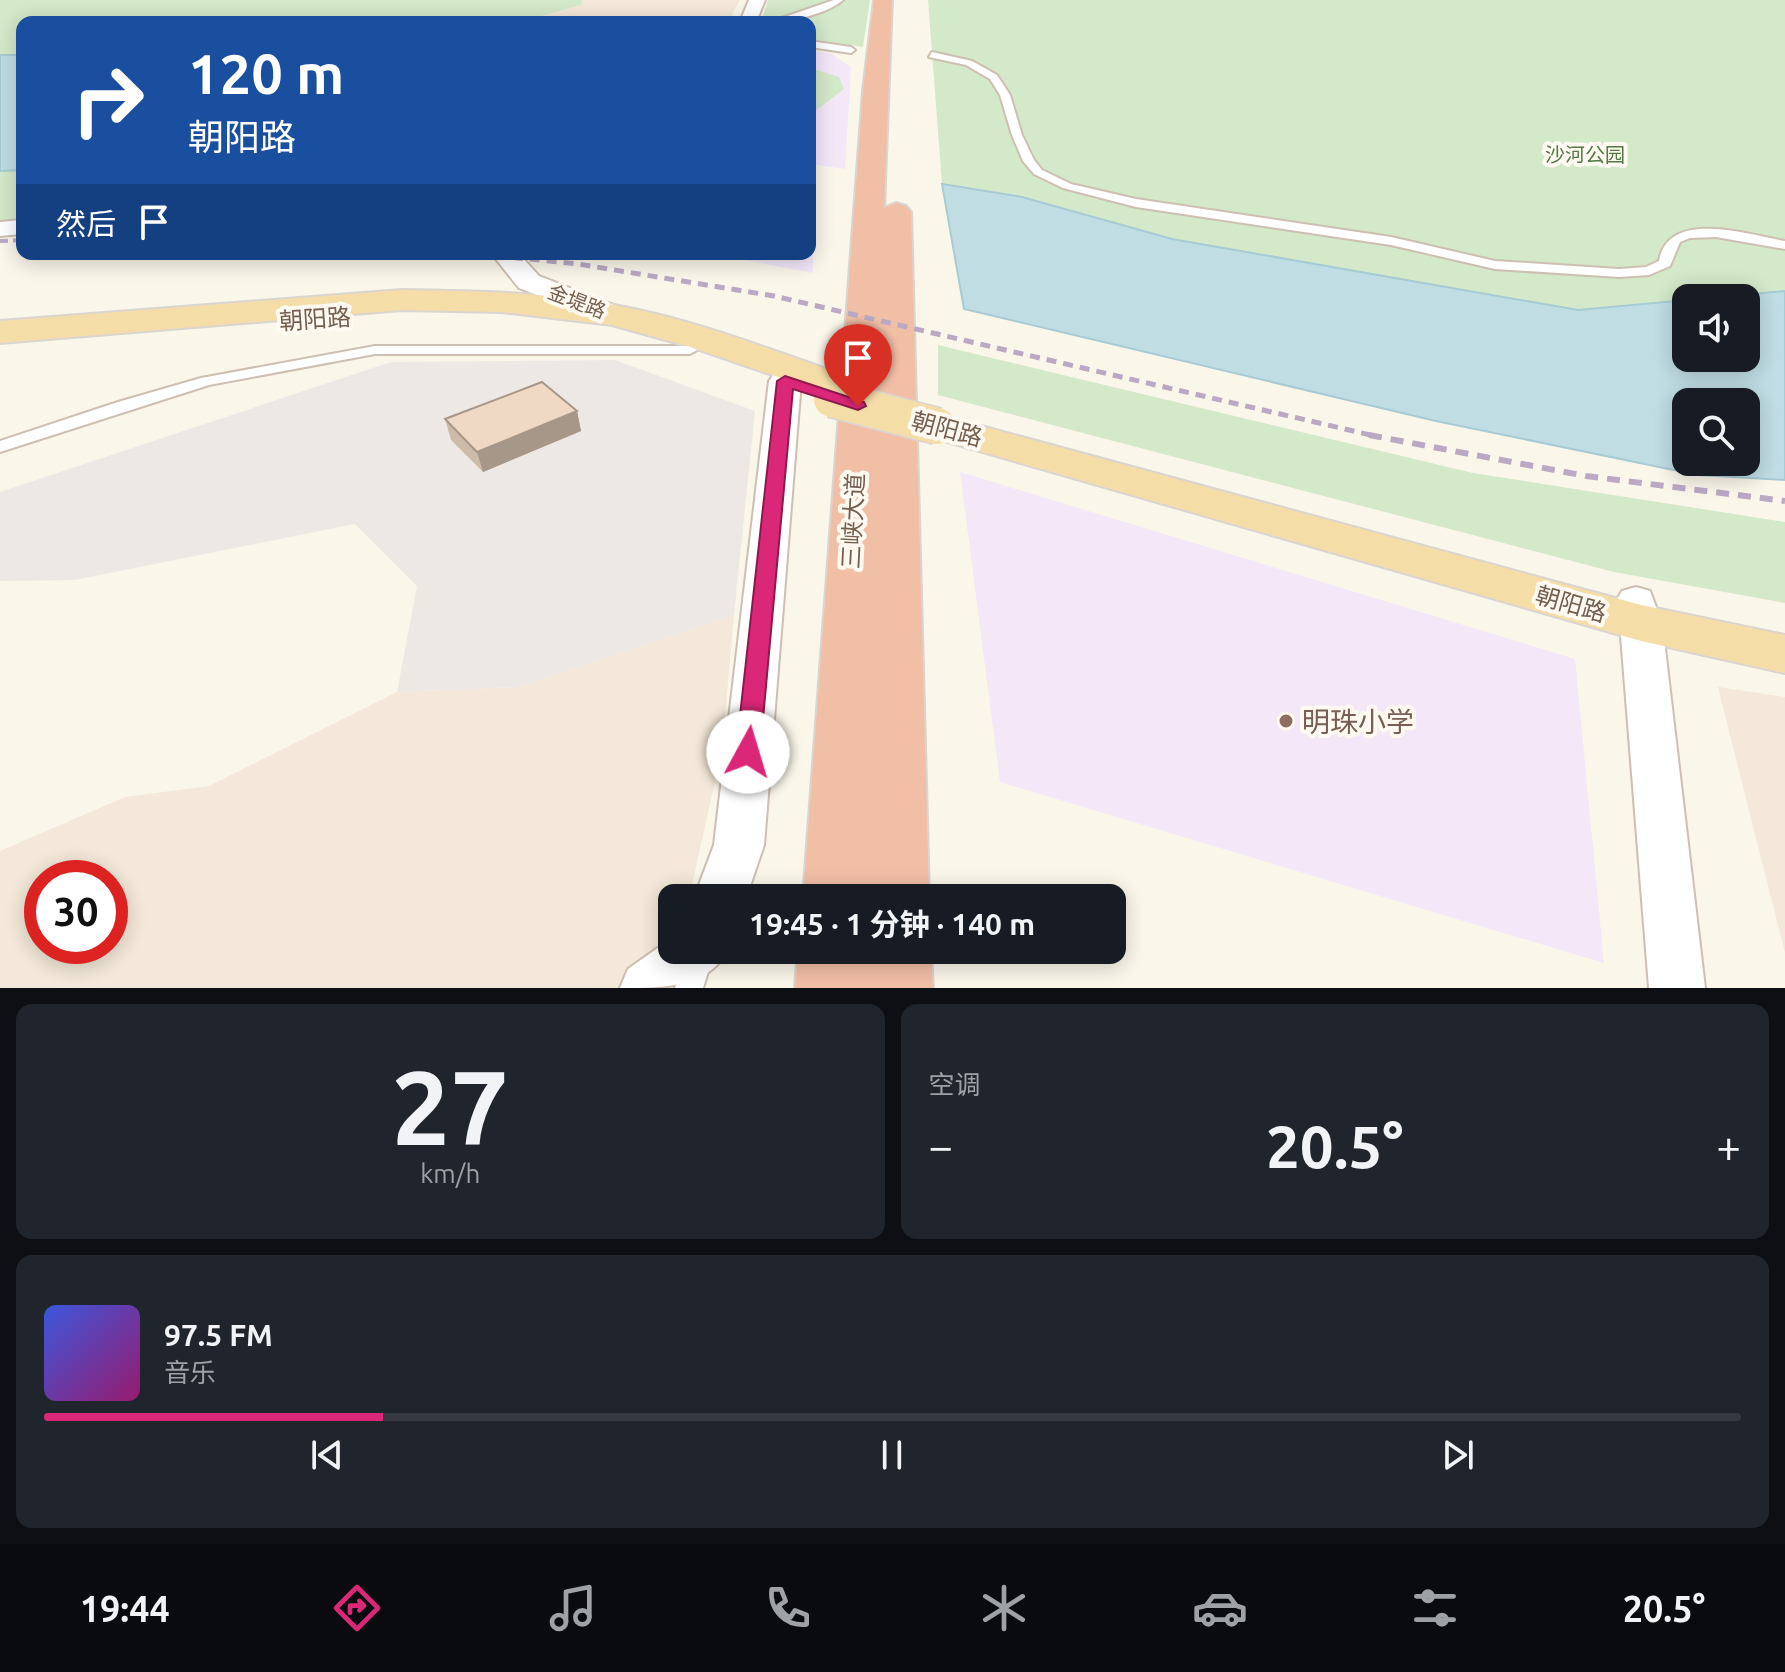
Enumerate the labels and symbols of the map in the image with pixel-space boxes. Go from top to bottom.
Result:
park label: 沙河公园 [1545,143,1625,166]
street label: 金堤路 [545,280,609,322]
street label: 朝阳路 [278,303,352,335]
pin [824,324,892,406]
street label: 朝阳路 [909,407,985,451]
street label: 三峡大道 [837,472,869,570]
street label: 朝阳路 [1533,581,1609,627]
place label: 明珠小学 [1302,706,1414,737]
position arrow [706,710,790,794]
marker: 明珠小学 [1277,712,1295,730]
speed limit sign: 30 [24,860,128,964]

